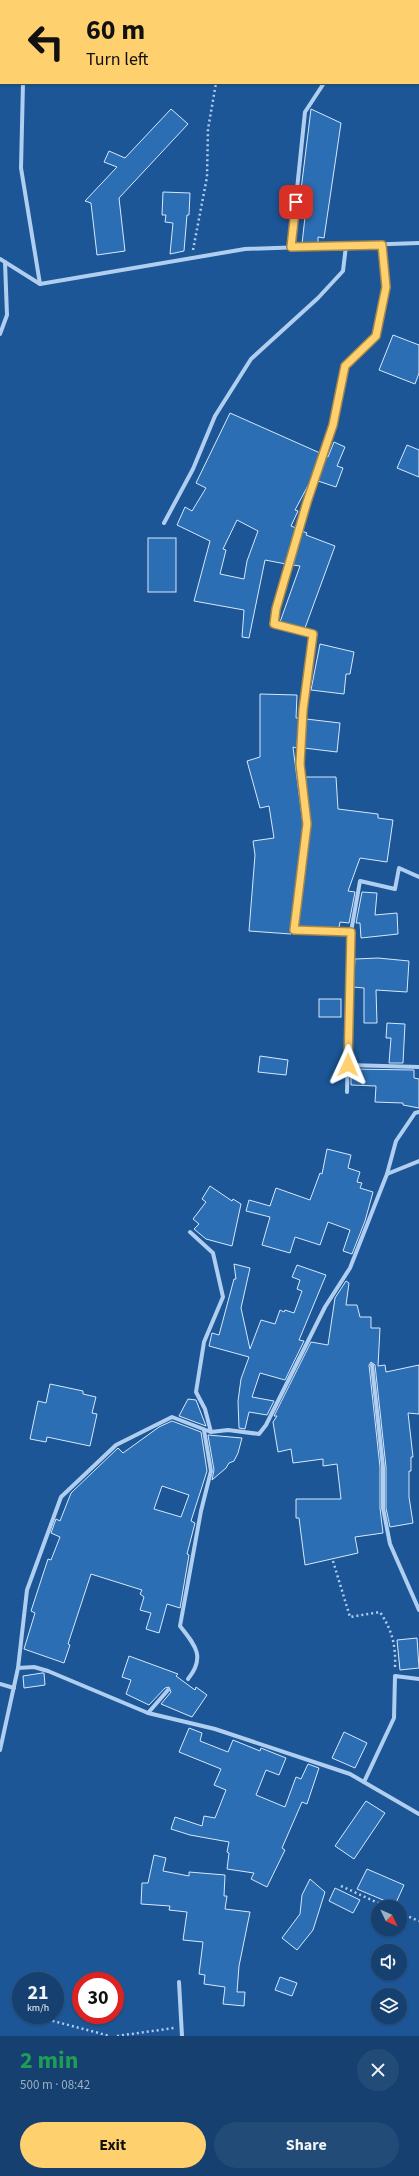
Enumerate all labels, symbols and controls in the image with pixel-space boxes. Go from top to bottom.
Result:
text: 60 m [86,10,145,50]
icon: left [20,16,72,68]
text: Turn left [86,47,148,72]
pin [279,185,313,219]
icon: arrive [285,191,307,213]
position arrow [327,1044,369,1086]
north arrow [371,1900,407,1936]
map controls [371,1900,407,2024]
button: sound [371,1944,407,1980]
speed limit sign: 30 [72,1972,124,2024]
text: 21 [27,1979,49,2007]
button: layers [371,1988,407,2024]
text: km/h [27,2001,49,2015]
text: 2 min [20,2043,78,2078]
button: close [357,2049,399,2091]
text: 500 m · 08:42 [20,2076,90,2094]
button: Exit [20,2122,206,2168]
button: Share [214,2122,399,2168]

